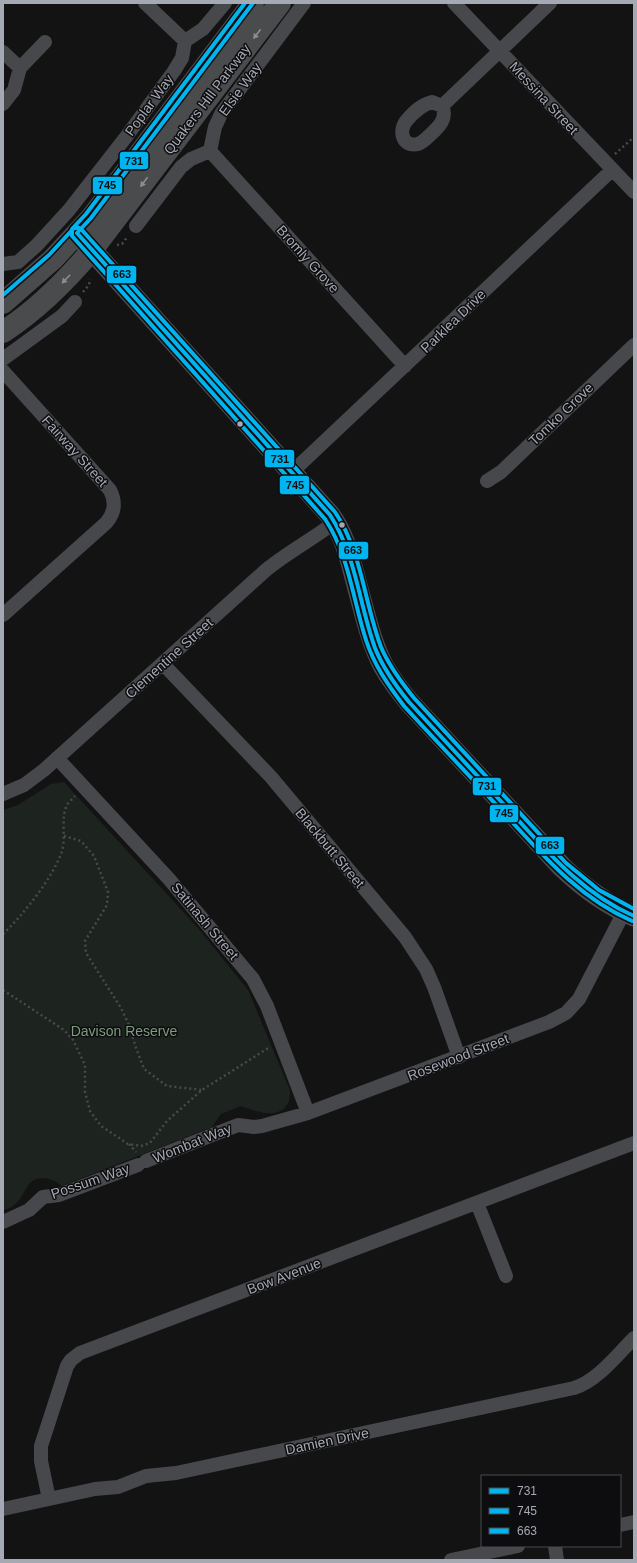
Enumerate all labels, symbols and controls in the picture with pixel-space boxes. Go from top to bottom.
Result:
one-way arrow [253,29,261,39]
street label: Quakers Hill Parkway [160,41,254,157]
street label: Messina Street [506,58,582,138]
street label: Elsie Way [215,59,265,119]
street label: Poplar Way [121,71,177,139]
line badge: 731 [119,151,149,170]
text: 731 [125,155,143,167]
line badge: 745 [92,176,123,195]
one-way arrow [140,177,148,188]
text: 745 [98,179,116,191]
street label: Bromly Grove [273,222,343,296]
line badge: 663 [106,265,137,284]
text: 663 [113,268,131,280]
one-way arrow [61,274,71,284]
street label: Parklea Drive [417,286,489,356]
street label: Tomko Grove [526,379,597,449]
street label: Fairway Street [39,412,111,490]
unlabelled marker [235,419,245,429]
line badge: 731 [264,449,295,468]
text: 731 [271,453,289,465]
line badge: 745 [279,475,310,495]
text: 745 [286,479,304,491]
unlabelled marker [337,520,347,530]
line badge: 663 [338,541,369,560]
text: 663 [344,544,362,556]
street label: Clementine Street [122,614,216,701]
line badge: 731 [472,777,502,796]
text: 731 [478,780,496,792]
line badge: 745 [489,804,519,823]
street label: Blackbutt Street [292,805,368,891]
text: 745 [495,807,513,819]
line badge: 663 [535,836,565,855]
text: 663 [541,839,559,851]
street label: Satinash Street [168,879,242,963]
park label: Davison Reserve [71,1023,178,1039]
street label: Rosewood Street [405,1030,511,1084]
street label: Wombat Way [150,1120,234,1166]
street label: Possum Way [49,1160,131,1202]
street label: Bow Avenue [245,1255,323,1297]
street label: Damien Drive [284,1424,370,1458]
legend [481,1475,621,1547]
text: 731 [517,1484,537,1498]
text: 745 [517,1504,537,1518]
text: 663 [517,1524,537,1538]

